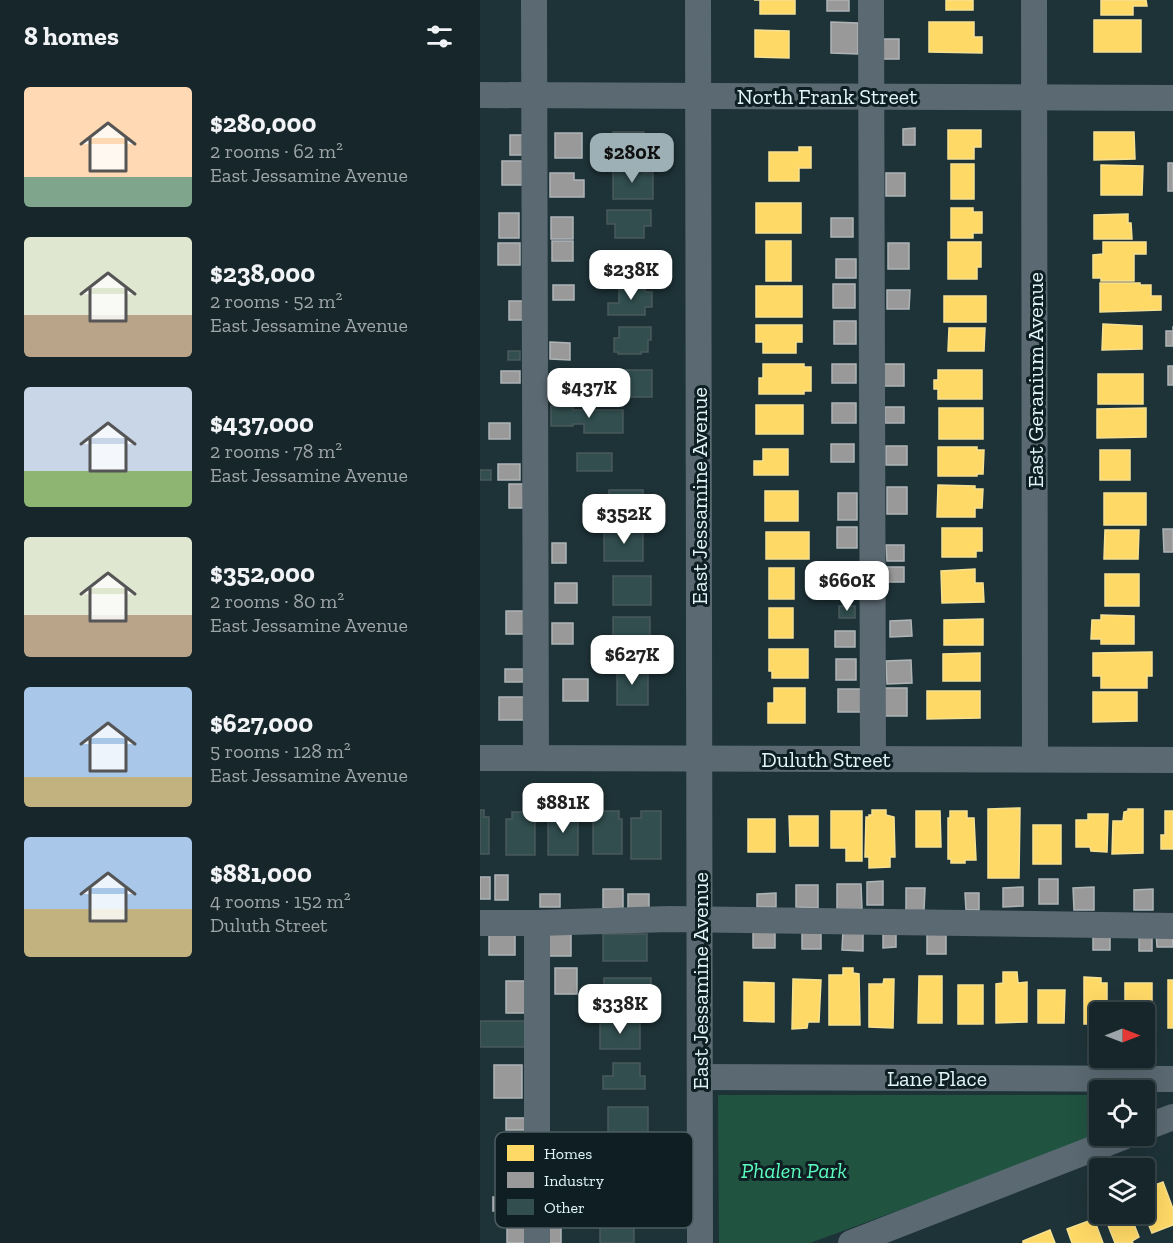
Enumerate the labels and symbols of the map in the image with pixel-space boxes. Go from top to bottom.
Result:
street label: North Frank Street [737,83,918,110]
pin: $280K [590,133,674,184]
pin: $238K [589,250,673,301]
street label: East Geranium Avenue [1022,272,1049,488]
pin: $437K [547,368,631,419]
street label: East Jessamine Avenue [686,387,713,605]
pin: $352K [582,494,666,545]
pin: $660K [805,561,889,612]
pin: $627K [590,635,674,686]
street label: Duluth Street [761,746,891,773]
pin: $881K [521,783,605,834]
street label: East Jessamine Avenue [687,872,714,1090]
pin: $338K [578,984,662,1035]
north arrow [1089,1002,1155,1068]
street label: Lane Place [887,1065,987,1092]
legend [495,1132,693,1228]
text: Homes [544,1144,592,1163]
park label: Phalen Park [741,1157,847,1184]
text: Industry [544,1171,605,1190]
text: Other [544,1198,585,1217]

